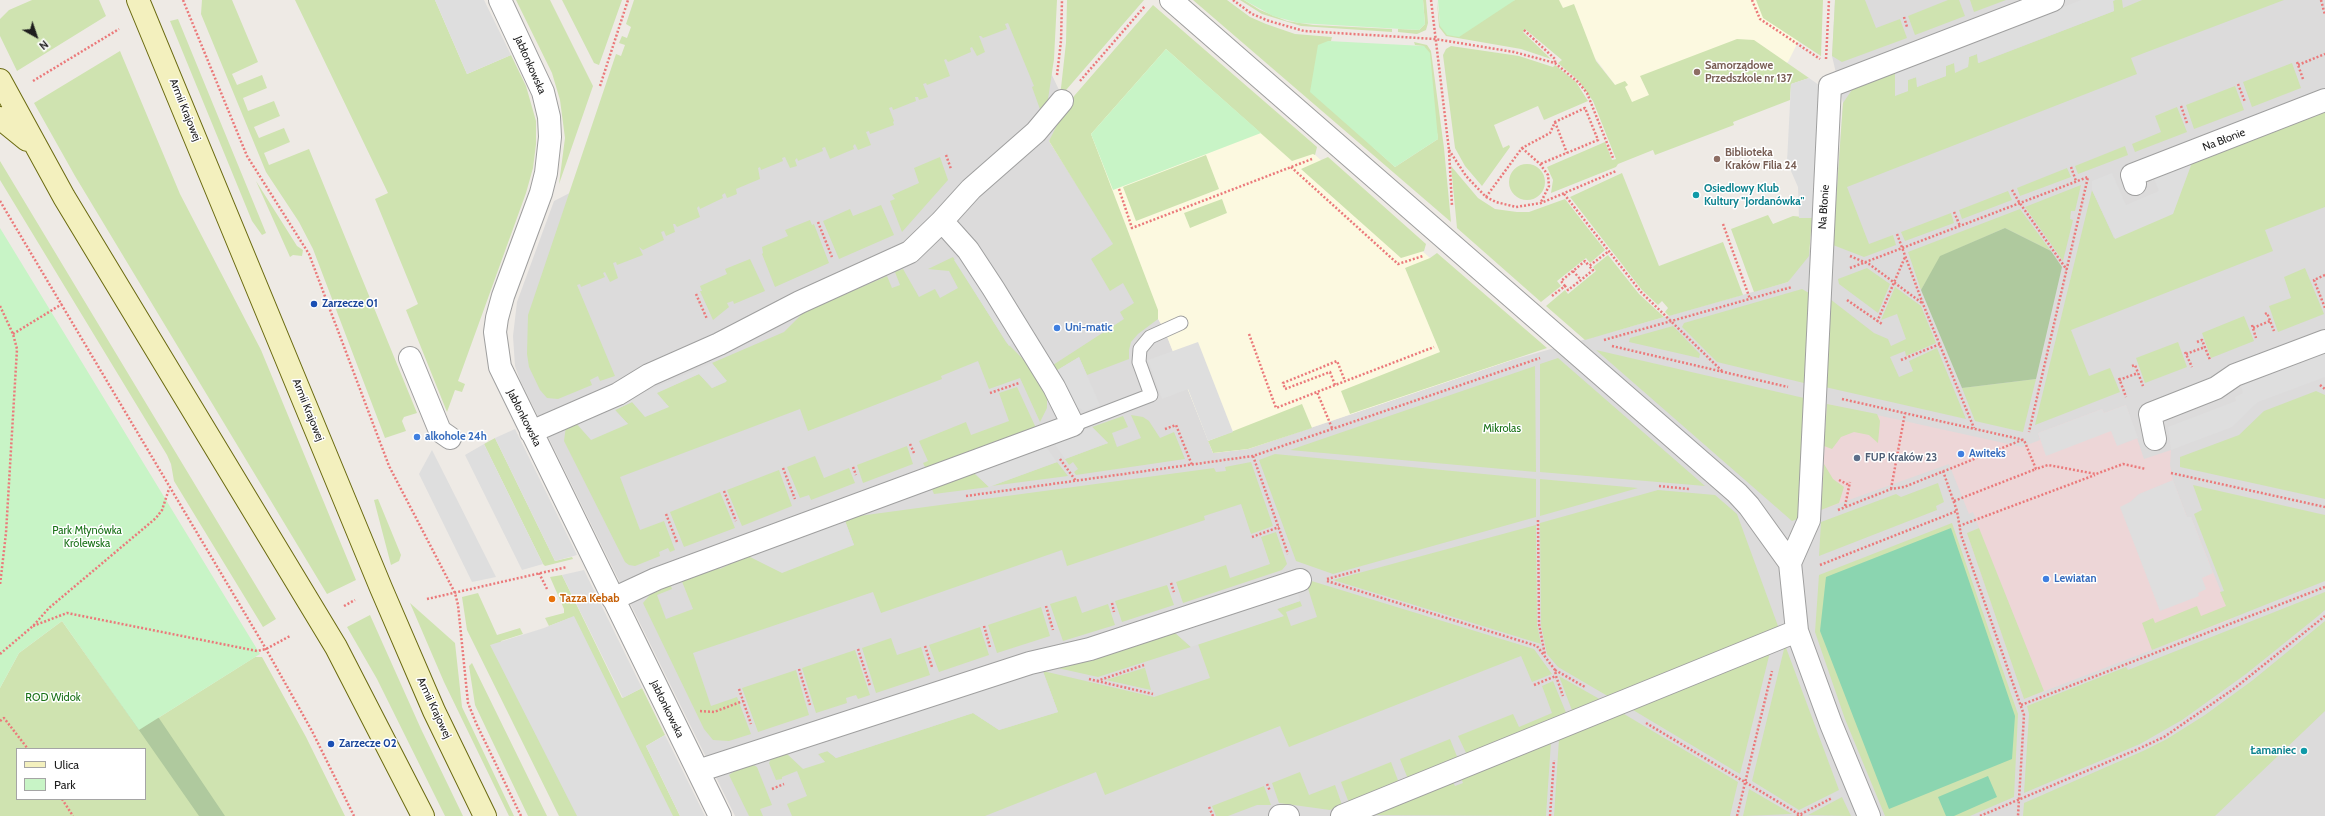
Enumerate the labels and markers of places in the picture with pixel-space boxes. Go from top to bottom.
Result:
place label: Samorządowe Przedszkole nr 137 [1705,59,1792,85]
marker: Samorządowe Przedszkole nr 137 [1692,67,1702,77]
place label: Biblioteka Kraków Filia 24 [1725,146,1797,172]
marker: Biblioteka Kraków Filia 24 [1712,154,1722,164]
place label: Osiedlowy Klub Kultury "Jordanówka" [1704,182,1804,208]
marker: Osiedlowy Klub Kultury "Jordanówka" [1691,190,1701,200]
place label: Zarzecze 01 [322,297,378,311]
marker: Zarzecze 01 [309,299,319,309]
place label: Uni-matic [1065,321,1112,335]
marker: Uni-matic [1052,323,1062,333]
place label: alkohole 24h [425,430,487,444]
marker: alkohole 24h [412,432,422,442]
place label: Awiteks [1969,447,2006,461]
marker: Awiteks [1956,449,1966,459]
place label: FUP Kraków 23 [1865,451,1937,465]
marker: FUP Kraków 23 [1852,453,1862,463]
place label: Lewiatan [2054,572,2096,586]
marker: Lewiatan [2041,574,2051,584]
place label: Tazza Kebab [560,592,620,606]
marker: Tazza Kebab [547,594,557,604]
place label: Zarzecze 02 [339,737,397,751]
marker: Zarzecze 02 [326,739,336,749]
place label: Łamaniec [2251,744,2296,758]
marker: Łamaniec [2299,746,2309,756]

